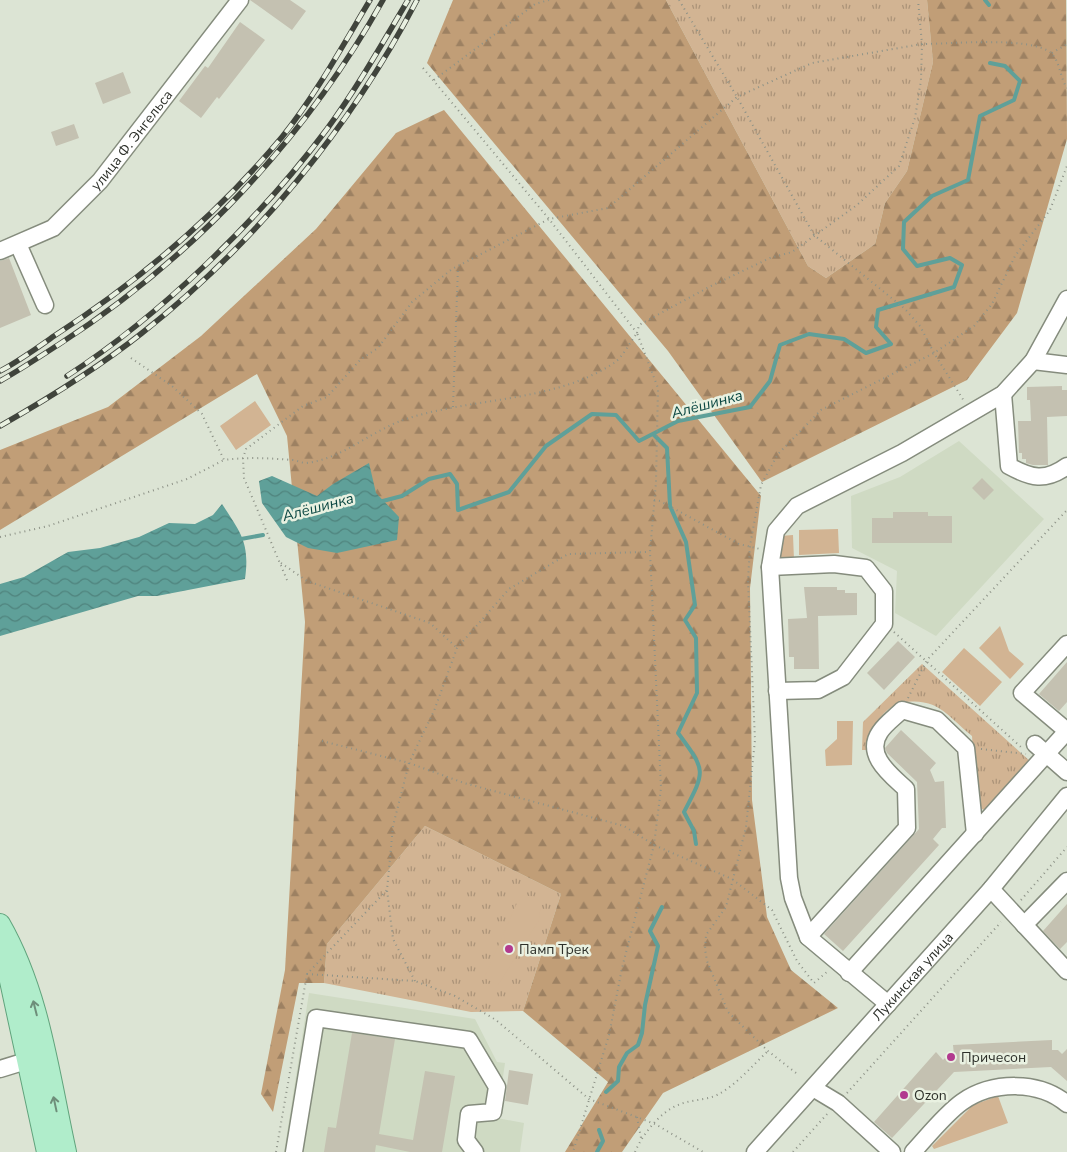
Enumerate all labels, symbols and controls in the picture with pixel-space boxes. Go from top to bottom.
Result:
street label: улица Ф. Энгельса [87,86,177,194]
water label: Алёшинка [668,385,745,423]
water label: Алёшинка [279,488,356,526]
street label: Лукинская улица [868,928,958,1025]
place label: Памп Трек [519,940,589,959]
marker: Памп Трек [503,943,515,955]
one-way arrow [29,1001,39,1017]
place label: Причесон [961,1048,1026,1067]
marker: Причесон [945,1051,957,1063]
place label: Ozon [914,1086,947,1105]
marker: Ozon [898,1089,910,1101]
one-way arrow [50,1097,60,1113]

